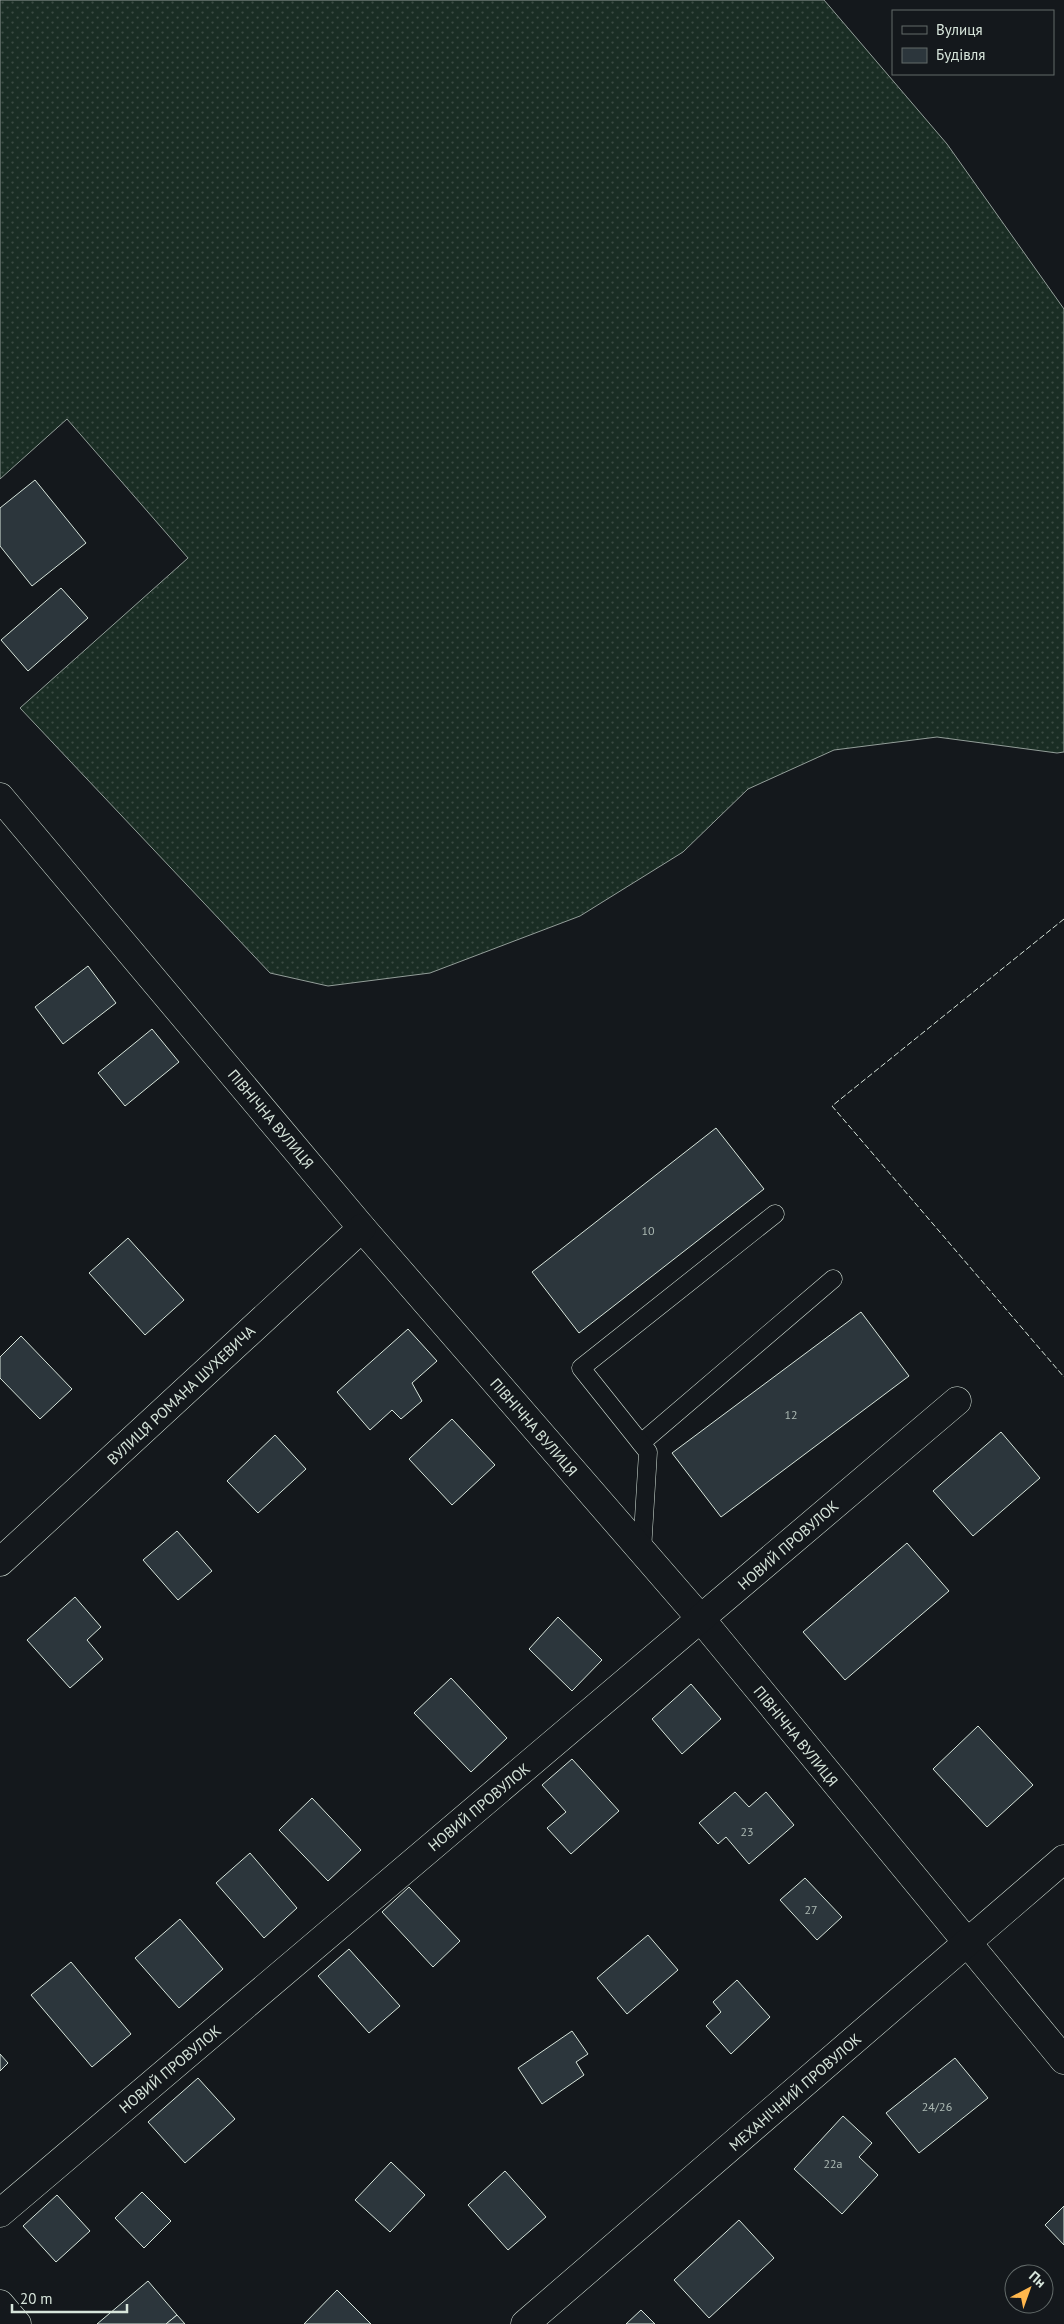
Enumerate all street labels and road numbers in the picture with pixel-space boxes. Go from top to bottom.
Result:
street label: ПІВНІЧНА ВУЛИЦЯ [224,1065,318,1173]
street label: ВУЛИЦЯ РОМАНА ШУХЕВИЧА [103,1321,259,1469]
street label: ПІВНІЧНА ВУЛИЦЯ [486,1374,582,1480]
street label: НОВИЙ ПРОВУЛОК [734,1496,842,1594]
street label: ПІВНІЧНА ВУЛИЦЯ [750,1682,842,1790]
street label: НОВИЙ ПРОВУЛОК [424,1759,534,1855]
street label: НОВИЙ ПРОВУЛОК [115,2021,225,2117]
street label: МЕХАНІЧНИЙ ПРОВУЛОК [725,2029,865,2155]

